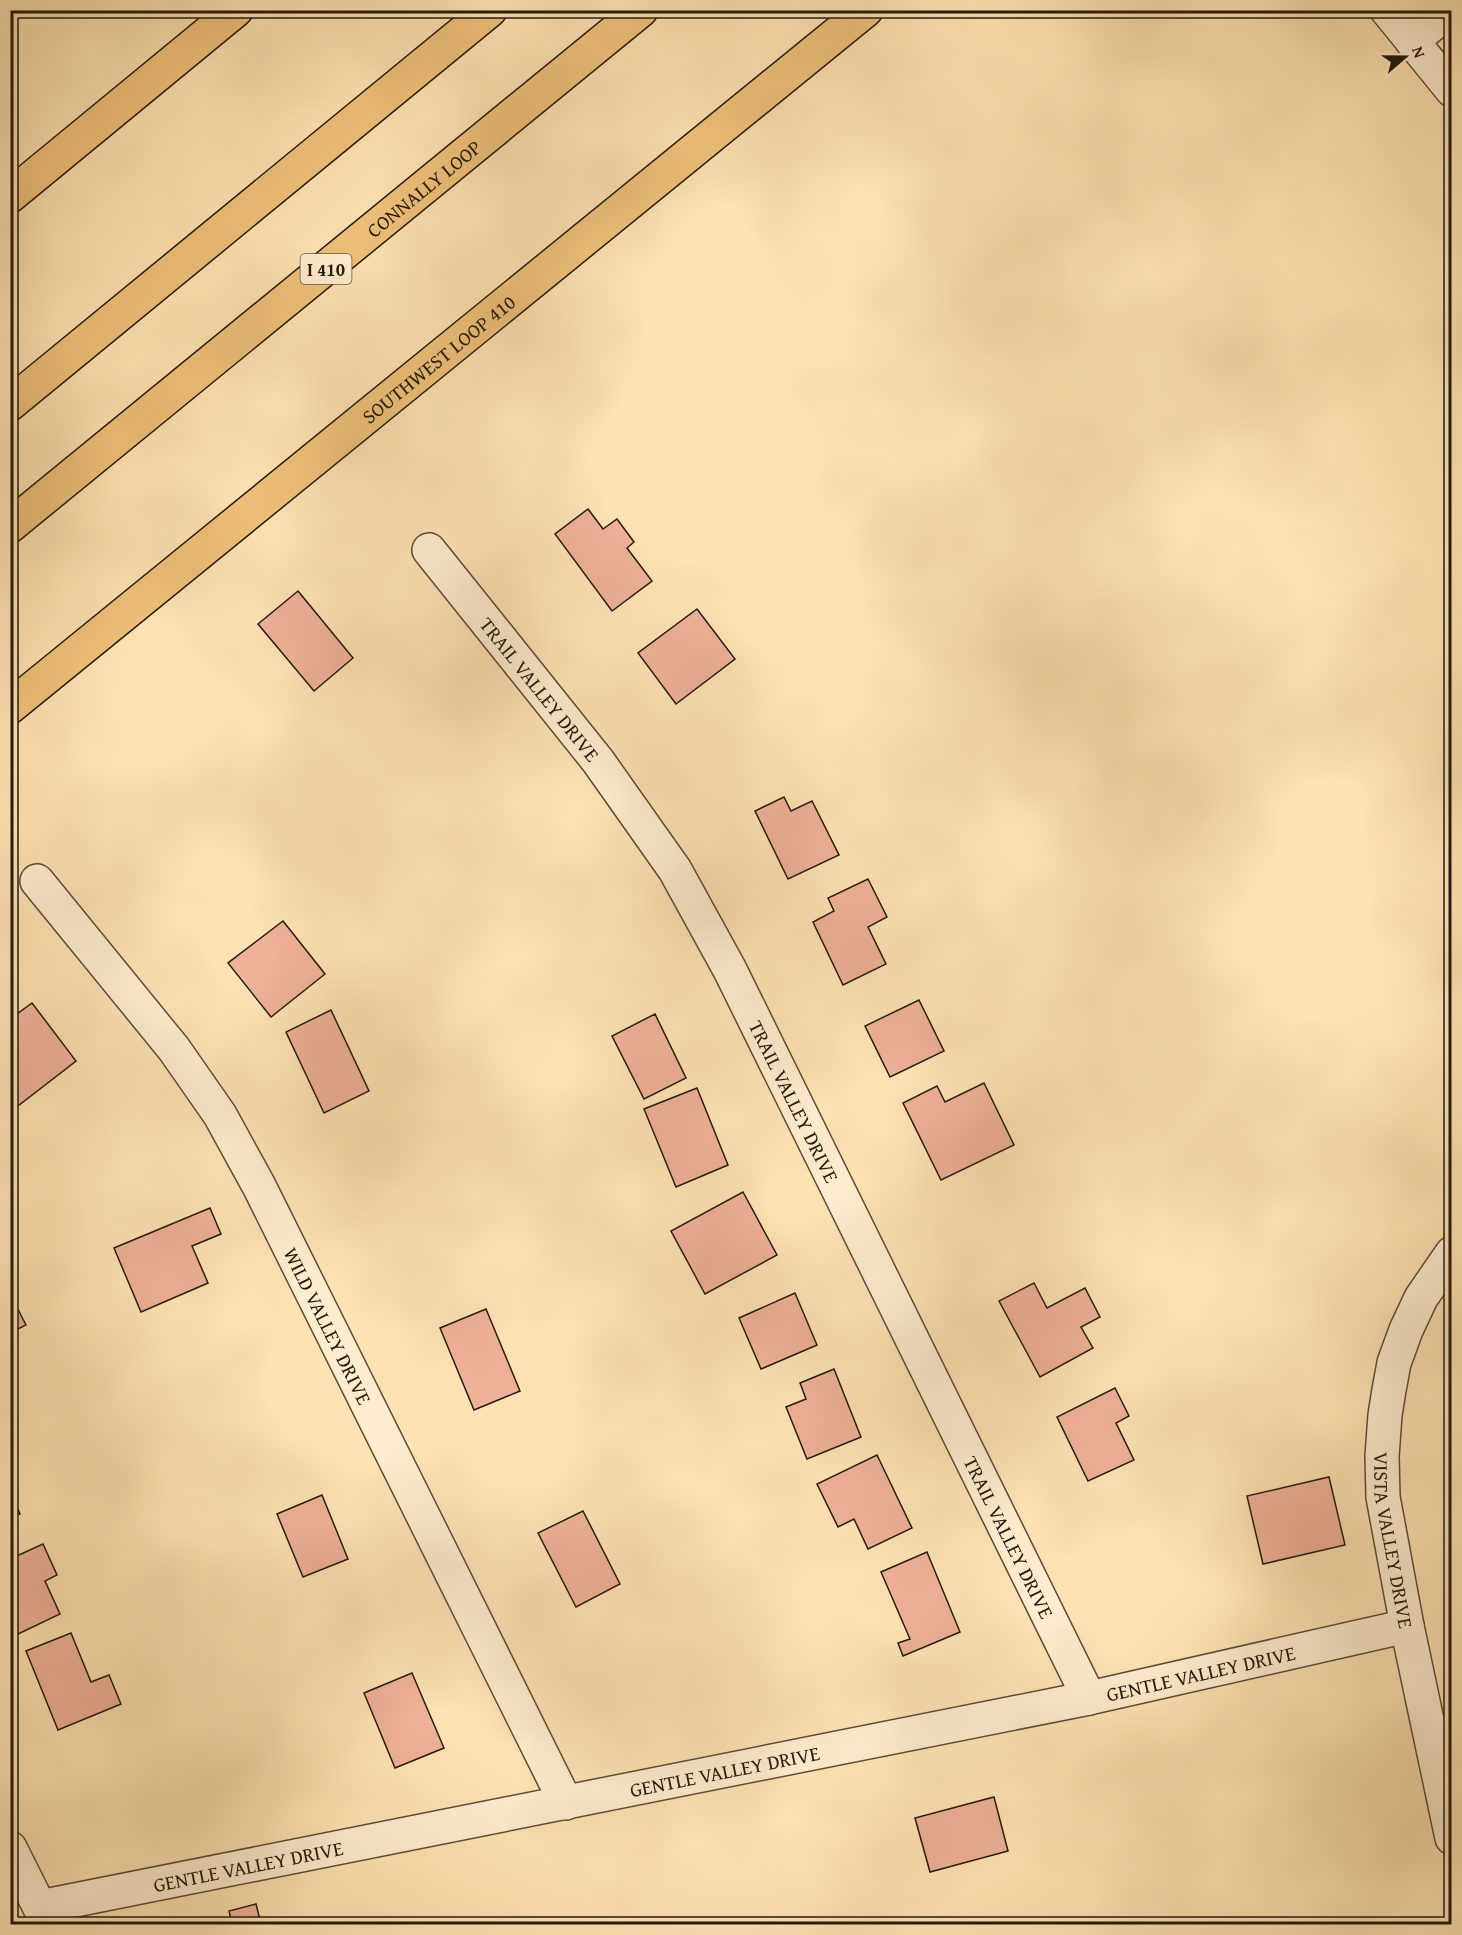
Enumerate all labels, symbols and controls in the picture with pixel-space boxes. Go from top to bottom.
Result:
north arrow [1375,27,1435,87]
text: N [1406,43,1432,61]
street label: CONNALLY LOOP [360,132,487,244]
road number: I 410 [300,254,352,284]
street label: SOUTHWEST LOOP 410 [355,287,521,430]
street label: TRAIL VALLEY DRIVE [473,611,607,767]
street label: TRAIL VALLEY DRIVE [742,1015,847,1187]
street label: WILD VALLEY DRIVE [277,1242,380,1409]
street label: TRAIL VALLEY DRIVE [957,1451,1062,1623]
street label: VISTA VALLEY DRIVE [1367,1452,1422,1630]
street label: GENTLE VALLEY DRIVE [1103,1637,1298,1708]
street label: GENTLE VALLEY DRIVE [627,1738,822,1804]
street label: GENTLE VALLEY DRIVE [150,1833,345,1899]

